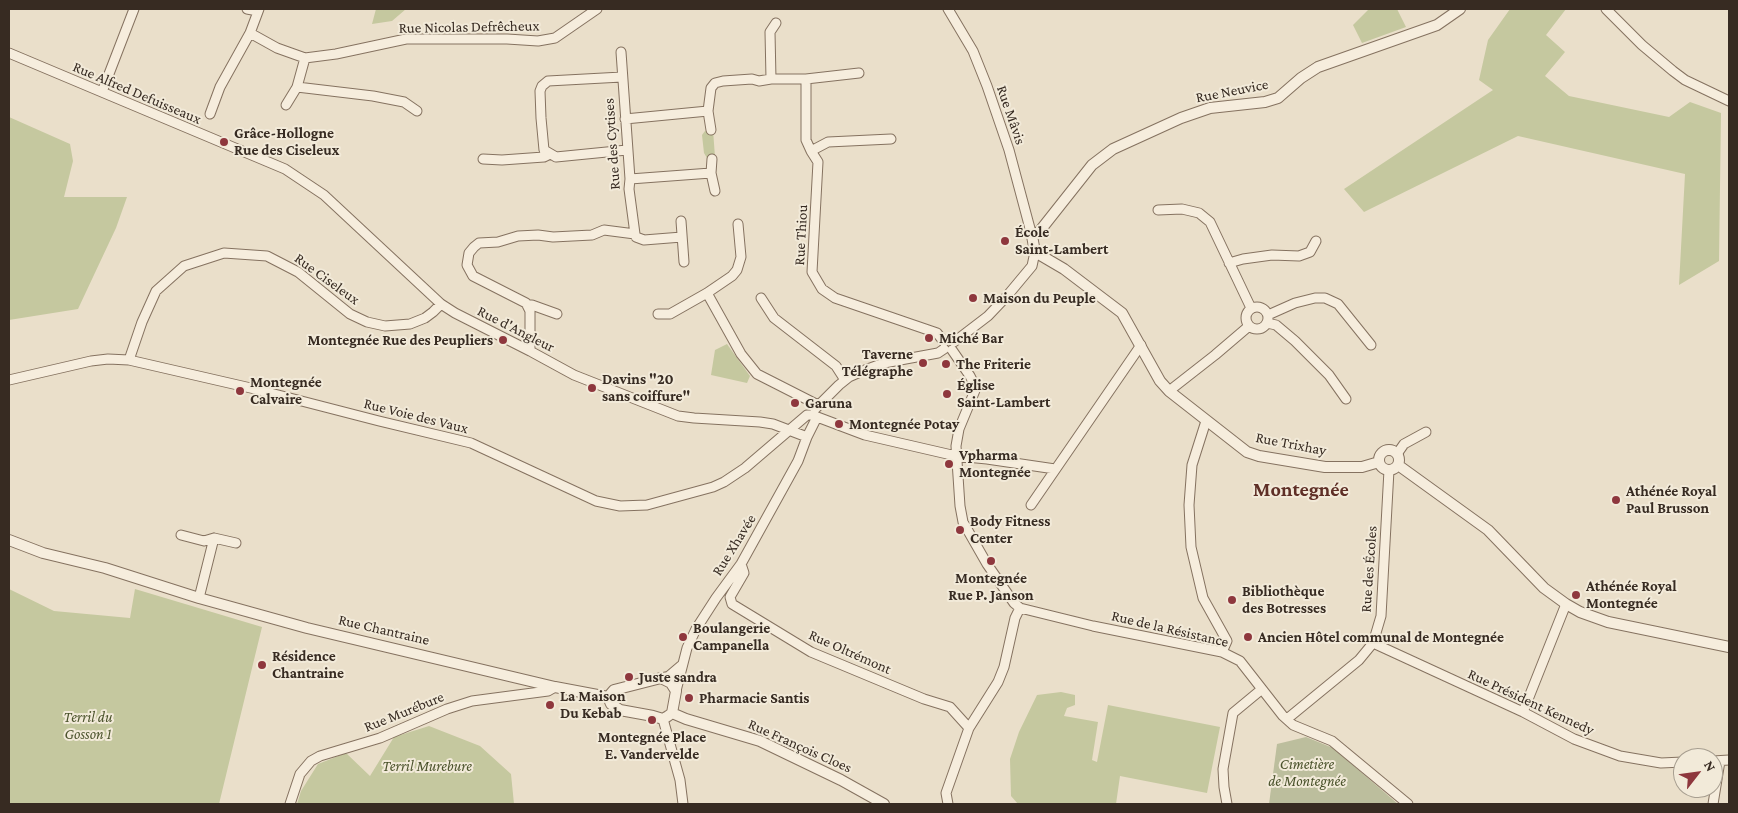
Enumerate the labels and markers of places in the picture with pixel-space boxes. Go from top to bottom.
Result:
place label: Grâce-Hollogne Rue des Ciseleux [234,124,339,159]
marker: Grâce-Hollogne Rue des Ciseleux [218,136,230,148]
place label: École Saint-Lambert [1015,223,1108,258]
marker: École Saint-Lambert [999,235,1011,247]
place label: Maison du Peuple [983,289,1096,307]
marker: Maison du Peuple [967,292,979,304]
place label: Miché Bar [939,329,1004,347]
place label: Montegnée Rue des Peupliers [307,331,493,349]
marker: Miché Bar [923,332,935,344]
marker: Montegnée Rue des Peupliers [497,334,509,346]
place label: Taverne Télégraphe [842,345,913,380]
place label: The Friterie [956,355,1031,373]
marker: Taverne Télégraphe [917,357,929,369]
marker: The Friterie [940,358,952,370]
place label: Davins "20 sans coiffure" [602,370,690,405]
place label: Montegnée Calvaire [250,373,322,408]
place label: Église Saint-Lambert [957,376,1050,411]
marker: Davins "20 sans coiffure" [586,382,598,394]
marker: Montegnée Calvaire [234,385,246,397]
marker: Église Saint-Lambert [941,388,953,400]
place label: Garuna [805,394,852,412]
marker: Garuna [789,397,801,409]
place label: Montegnée Potay [849,415,959,433]
marker: Montegnée Potay [833,418,845,430]
place label: Vpharma Montegnée [959,446,1031,481]
marker: Vpharma Montegnée [943,458,955,470]
place label: Athénée Royal Paul Brusson [1626,482,1717,517]
marker: Athénée Royal Paul Brusson [1610,494,1622,506]
place label: Body Fitness Center [970,512,1050,547]
marker: Body Fitness Center [954,524,966,536]
marker: Montegnée Rue P. Janson [985,555,997,567]
place label: Montegnée Rue P. Janson [948,569,1034,604]
place label: Athénée Royal Montegnée [1586,577,1677,612]
place label: Bibliothèque des Botresses [1242,582,1326,617]
marker: Athénée Royal Montegnée [1570,589,1582,601]
marker: Bibliothèque des Botresses [1226,594,1238,606]
place label: Boulangerie Campanella [693,619,770,654]
place label: Ancien Hôtel communal de Montegnée [1258,628,1504,646]
marker: Boulangerie Campanella [677,631,689,643]
marker: Ancien Hôtel communal de Montegnée [1242,631,1254,643]
place label: Résidence Chantraine [272,647,344,682]
marker: Résidence Chantraine [256,659,268,671]
place label: Juste sandra [639,668,717,686]
marker: Juste sandra [623,671,635,683]
place label: La Maison Du Kebab [560,687,626,722]
place label: Pharmacie Santis [699,689,809,707]
marker: Pharmacie Santis [683,692,695,704]
marker: La Maison Du Kebab [544,699,556,711]
marker: Montegnée Place E. Vandervelde [646,714,658,726]
place label: Montegnée Place E. Vandervelde [598,728,706,763]

